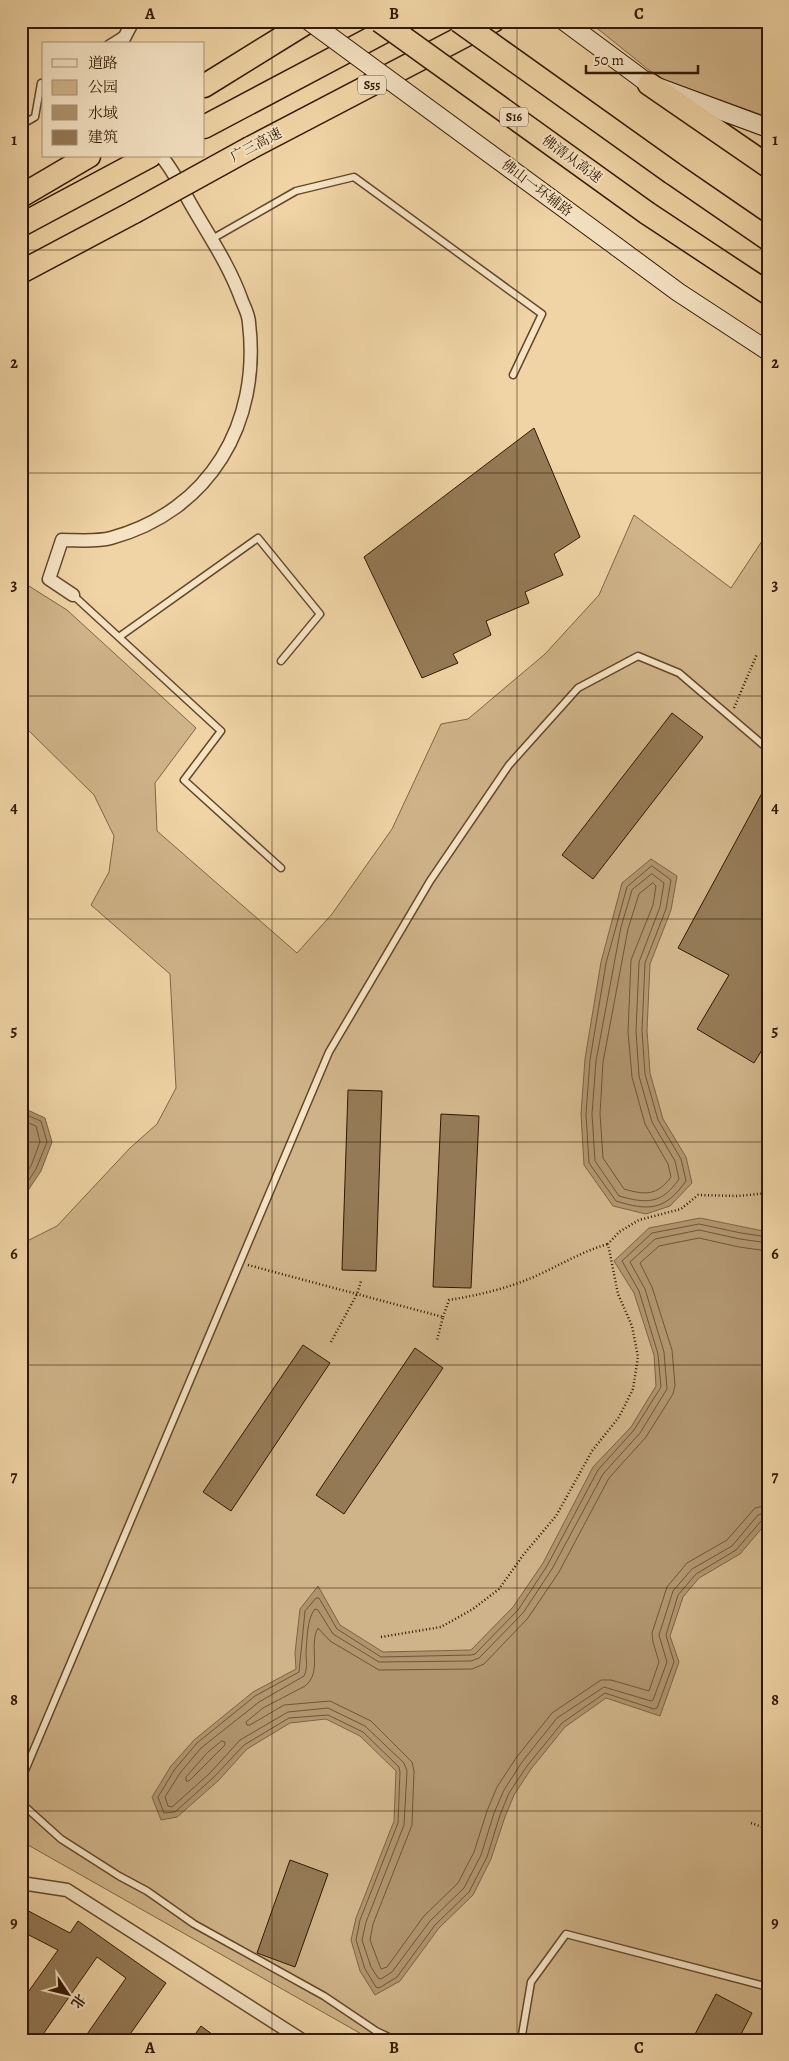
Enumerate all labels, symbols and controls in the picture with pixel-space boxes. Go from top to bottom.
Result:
text: A [144,3,156,25]
text: B [389,3,399,25]
text: C [634,3,644,25]
legend [42,42,205,158]
scale bar [586,42,699,74]
text: 50 m [594,50,624,70]
text: 道路 [88,53,118,73]
road number: S55 [358,76,386,94]
text: 公园 [88,77,118,97]
text: 水域 [88,103,118,123]
road number: S16 [500,108,528,126]
street label: 广三高速 [227,123,285,167]
text: 建筑 [88,127,118,147]
text: 1 [11,129,17,151]
text: 1 [772,129,778,151]
street label: 佛清从高速 [538,131,606,187]
street label: 佛山一环辅路 [498,155,576,221]
text: 2 [10,352,18,374]
text: 2 [771,352,779,374]
text: 3 [11,574,18,596]
text: 3 [772,574,779,596]
text: 4 [10,797,18,819]
text: 4 [771,797,779,819]
text: 5 [11,1020,18,1042]
text: 5 [772,1020,779,1042]
text: 6 [10,1243,18,1265]
text: 6 [771,1243,779,1265]
text: 7 [11,1466,18,1488]
text: 7 [772,1466,779,1488]
text: 8 [10,1689,18,1711]
text: 8 [771,1689,779,1711]
text: 9 [10,1912,18,1934]
text: 9 [771,1912,779,1934]
north arrow [42,1968,92,2018]
text: 北 [66,1990,90,2012]
text: A [144,2037,156,2059]
text: B [389,2037,399,2059]
text: C [634,2037,644,2059]

